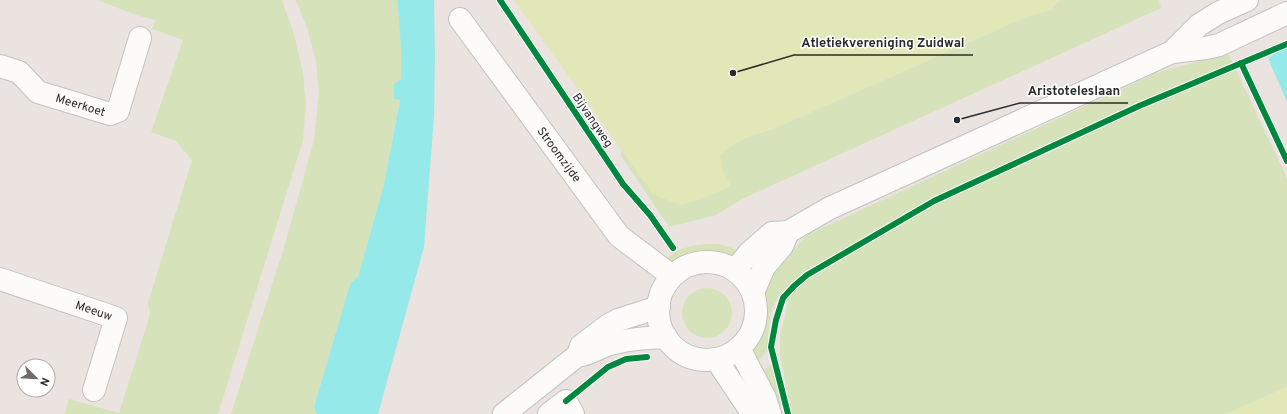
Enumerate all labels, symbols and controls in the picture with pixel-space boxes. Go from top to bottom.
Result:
callout: Atletiekvereniging Zuidwal [794,30,973,55]
text: Atletiekvereniging Zuidwal [801,36,965,52]
callout: Aristoteleslaan [1020,78,1128,103]
text: Aristoteleslaan [1028,84,1120,100]
street label: Bijvangweg [568,90,616,151]
street label: Meerkoet [53,91,107,121]
street label: Stroomzijde [533,124,584,186]
street label: Meeuw [73,298,115,325]
north arrow [16,358,56,398]
text: N [36,375,52,388]

